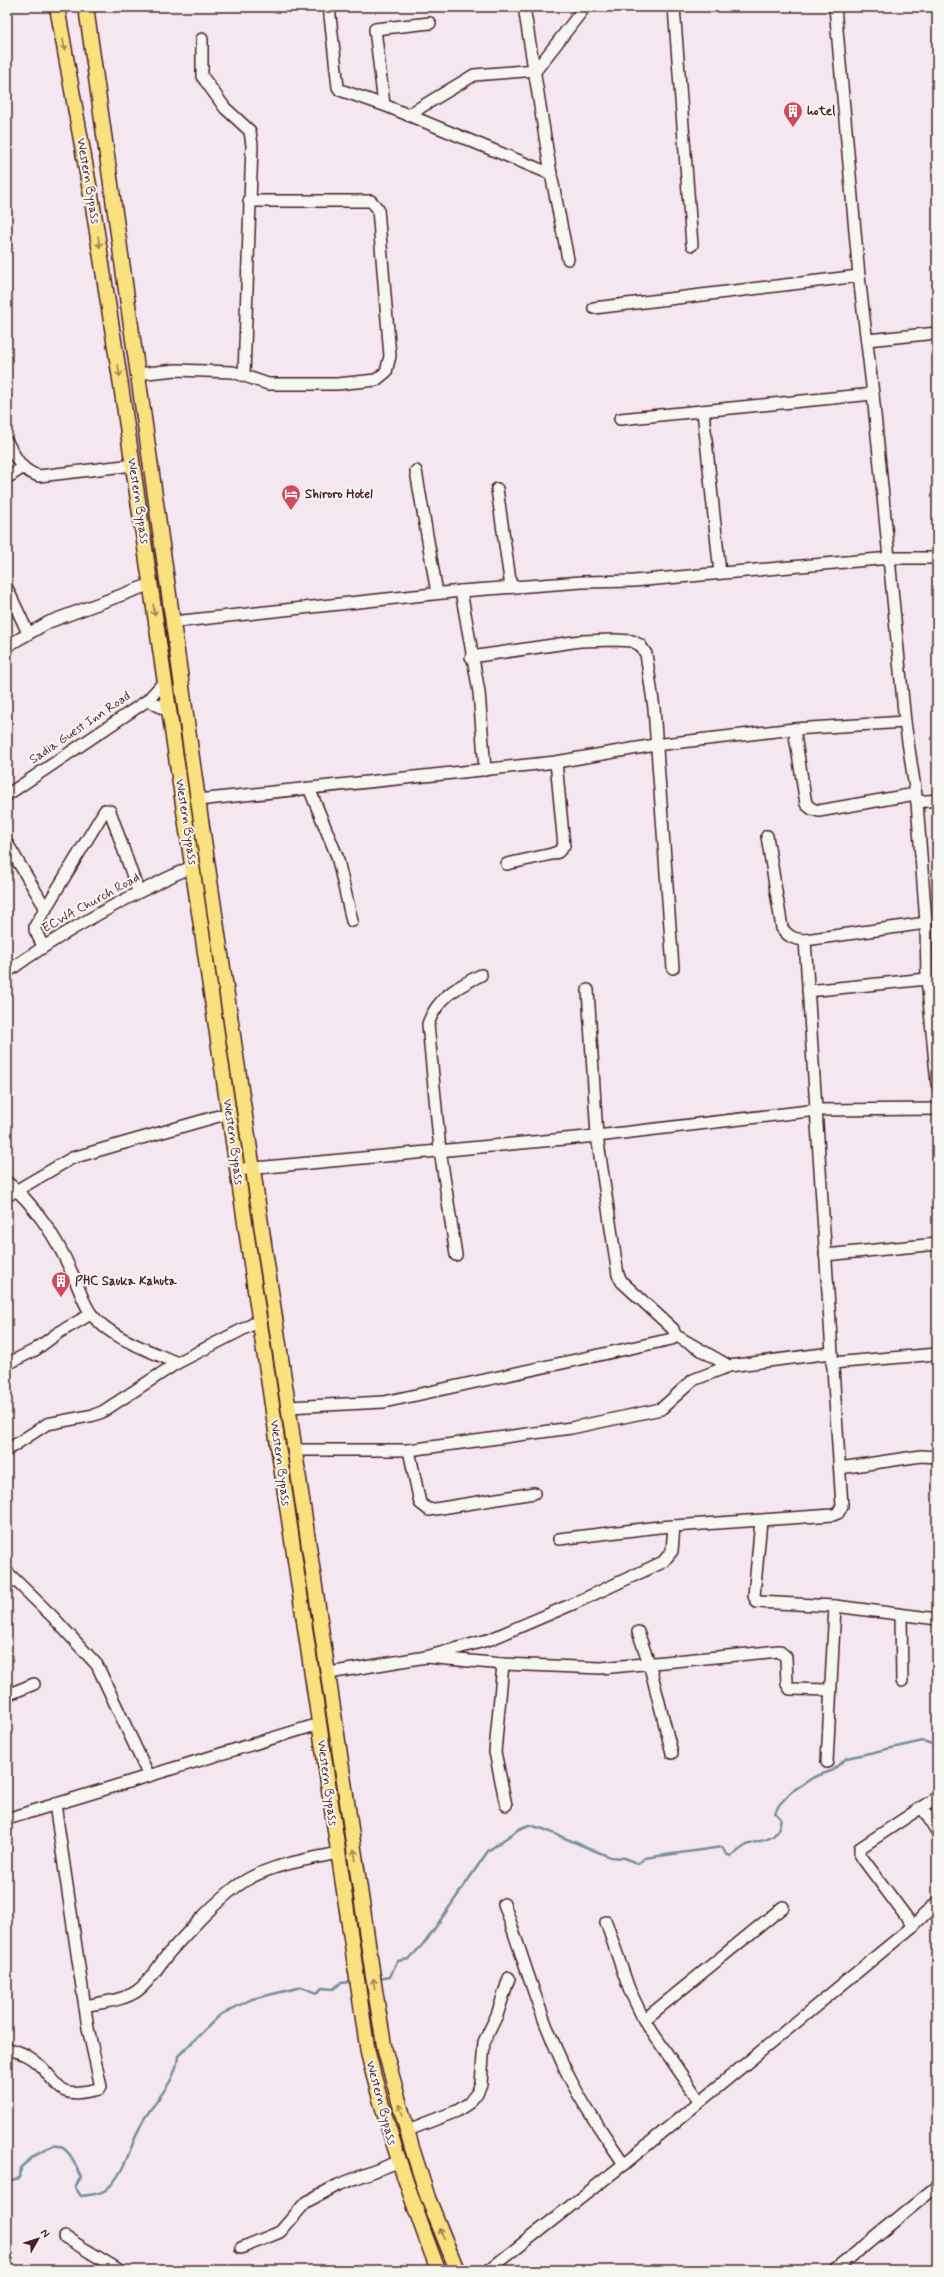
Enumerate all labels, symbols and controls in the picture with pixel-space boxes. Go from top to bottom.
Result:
one-way arrow [60,38,68,51]
building icon: hotel [782,100,804,128]
place label: hotel [807,103,836,120]
street label: Western Bypass [72,137,104,226]
one-way arrow [95,235,103,248]
one-way arrow [115,364,123,377]
street label: Western Bypass [123,457,153,546]
hotel icon: Shiroro Hotel [280,483,302,511]
place label: Shiroro Hotel [305,486,373,503]
one-way arrow [150,603,158,616]
street label: Sadia Guest Inn Road [26,688,134,768]
street label: Western Bypass [171,778,201,867]
street label: ECWA Church Road [39,869,143,937]
street label: Western Bypass [219,1098,248,1186]
building icon: PHC Sauka Kahuta [50,1270,72,1298]
place label: PHC Sauka Kahuta [75,1273,178,1290]
street label: Western Bypass [266,1419,295,1507]
street label: Western Bypass [313,1739,342,1827]
one-way arrow [351,1849,359,1862]
one-way arrow [370,1978,378,1991]
street label: Western Bypass [362,2059,401,2147]
one-way arrow [397,2105,405,2117]
north arrow [18,2219,58,2259]
text: N [37,2226,53,2241]
one-way arrow [438,2228,446,2240]

